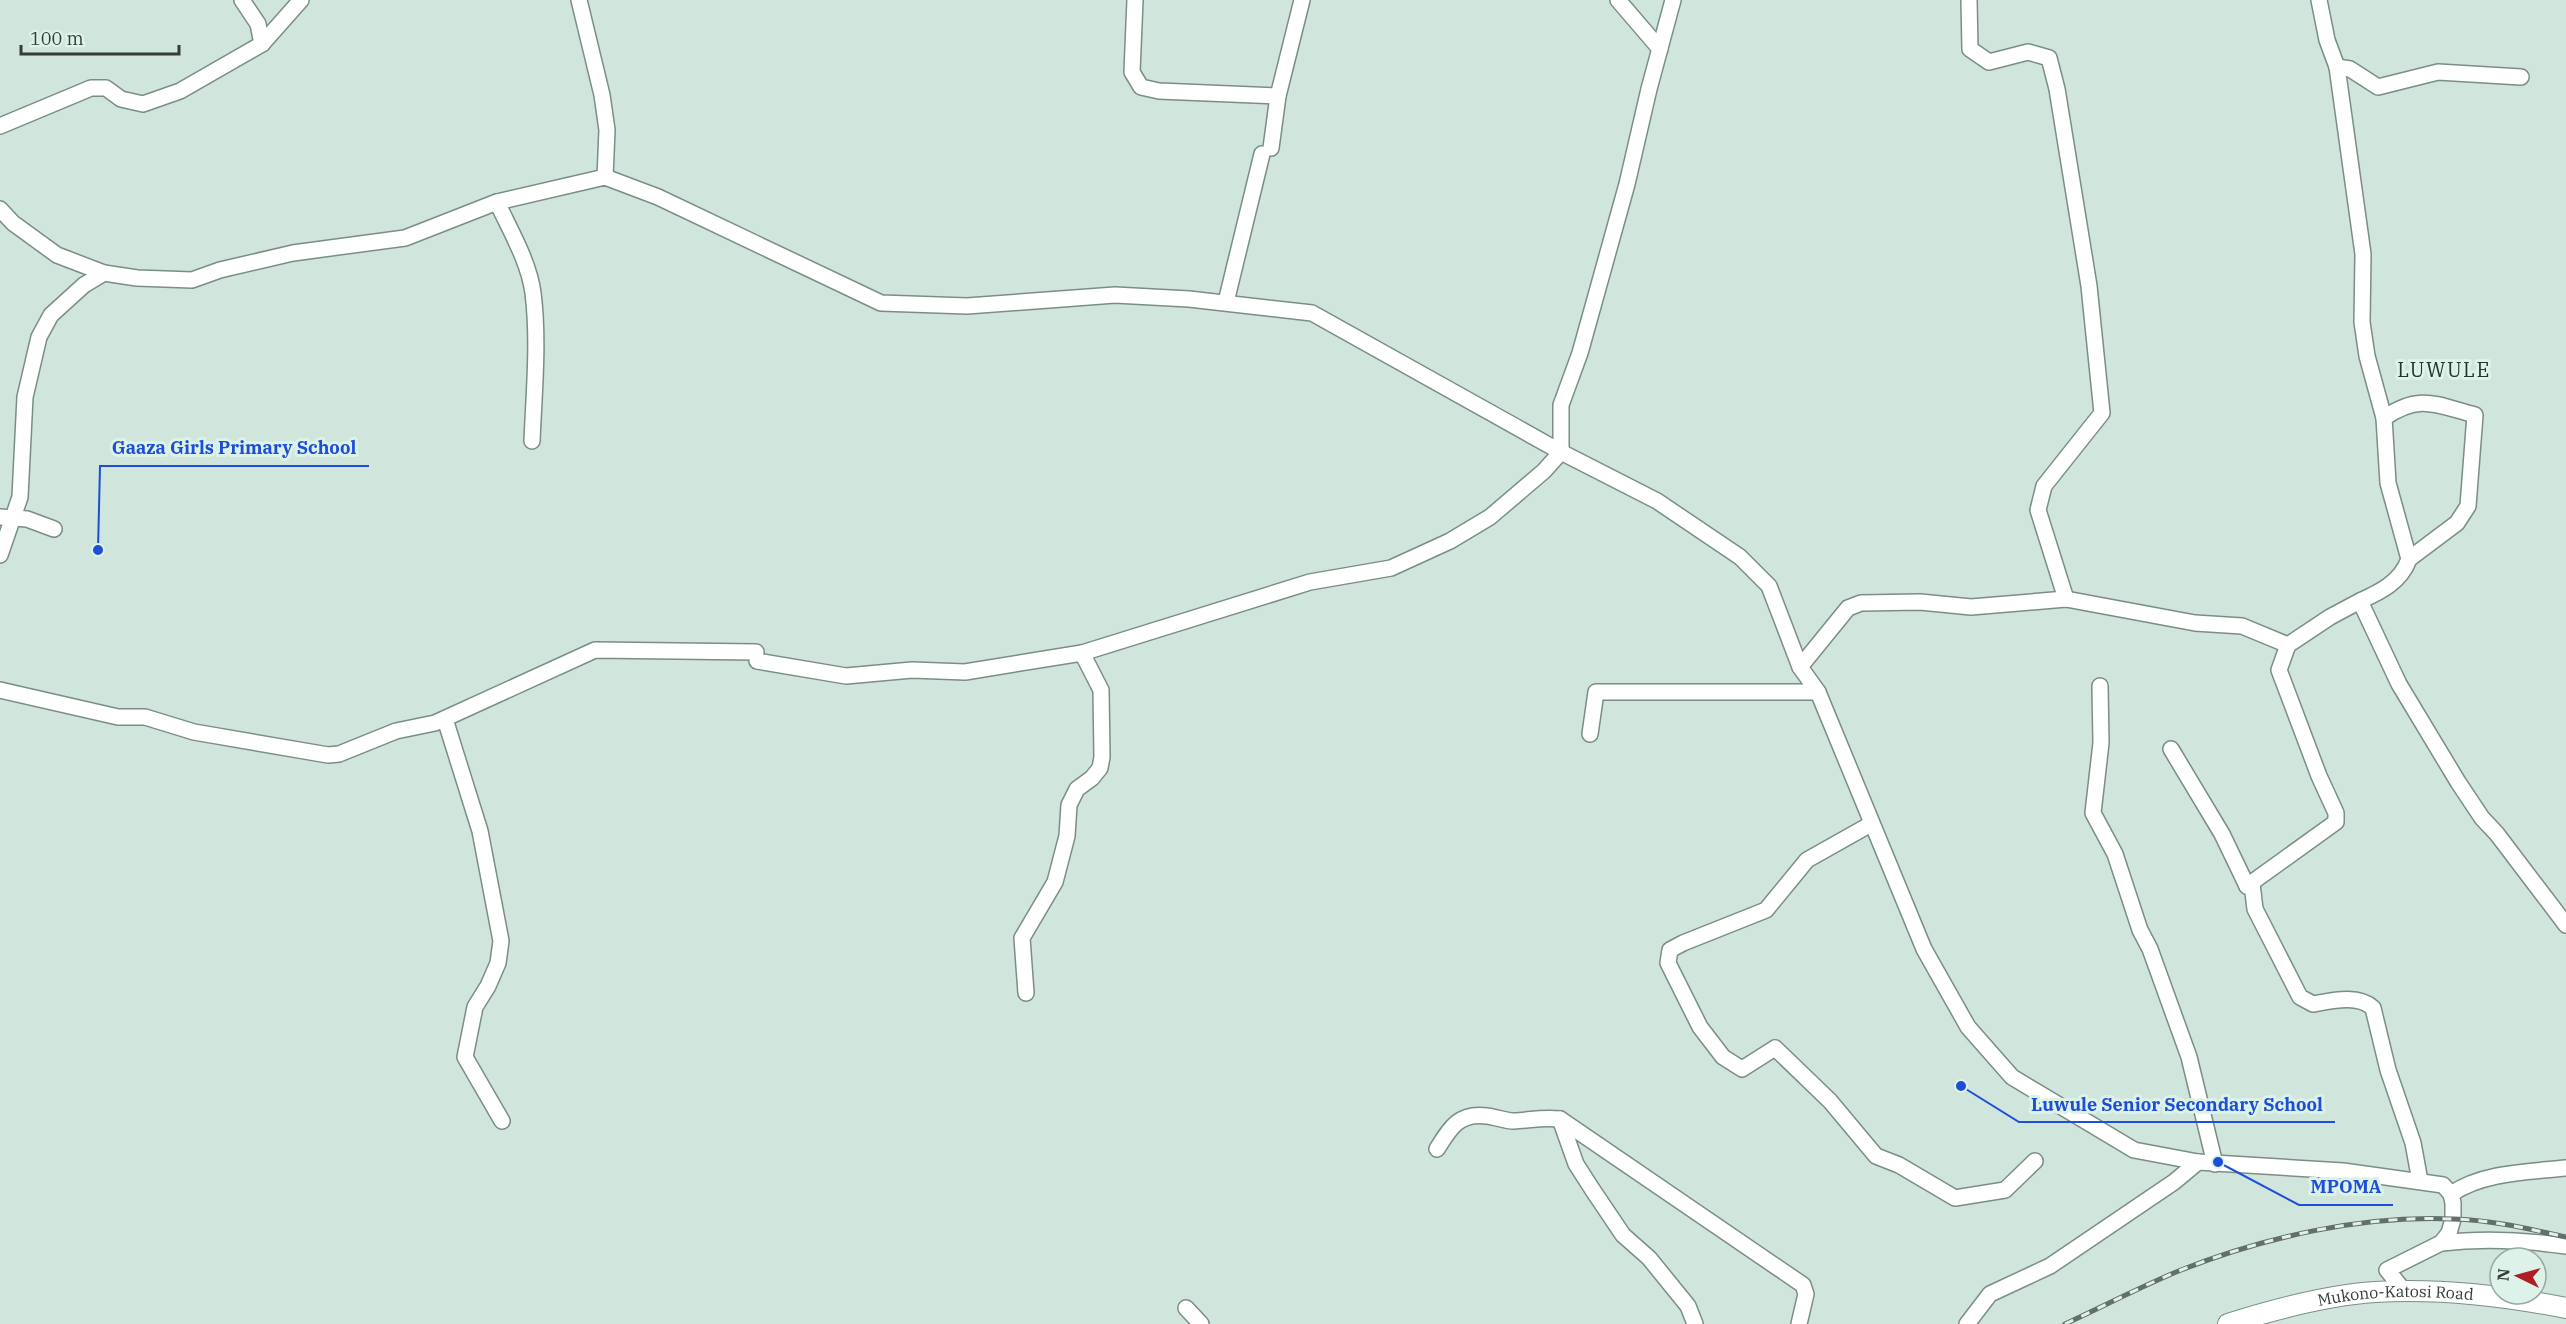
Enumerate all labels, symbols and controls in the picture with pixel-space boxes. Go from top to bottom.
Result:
scale bar [21,18,178,56]
text: 100 m [30,27,84,50]
district label: LUWULE [2397,356,2491,383]
callout: Gaaza Girls Primary School [100,430,369,466]
text: Gaaza Girls Primary School [112,436,356,459]
callout: Luwule Senior Secondary School [2019,1086,2335,1122]
text: Luwule Senior Secondary School [2031,1093,2323,1116]
callout: MPOMA [2299,1169,2393,1205]
text: MPOMA [2311,1175,2382,1198]
north arrow [2488,1246,2548,1306]
text: N [2493,1268,2514,1282]
street label: Mukono-Katosi Road [2316,1281,2475,1310]

